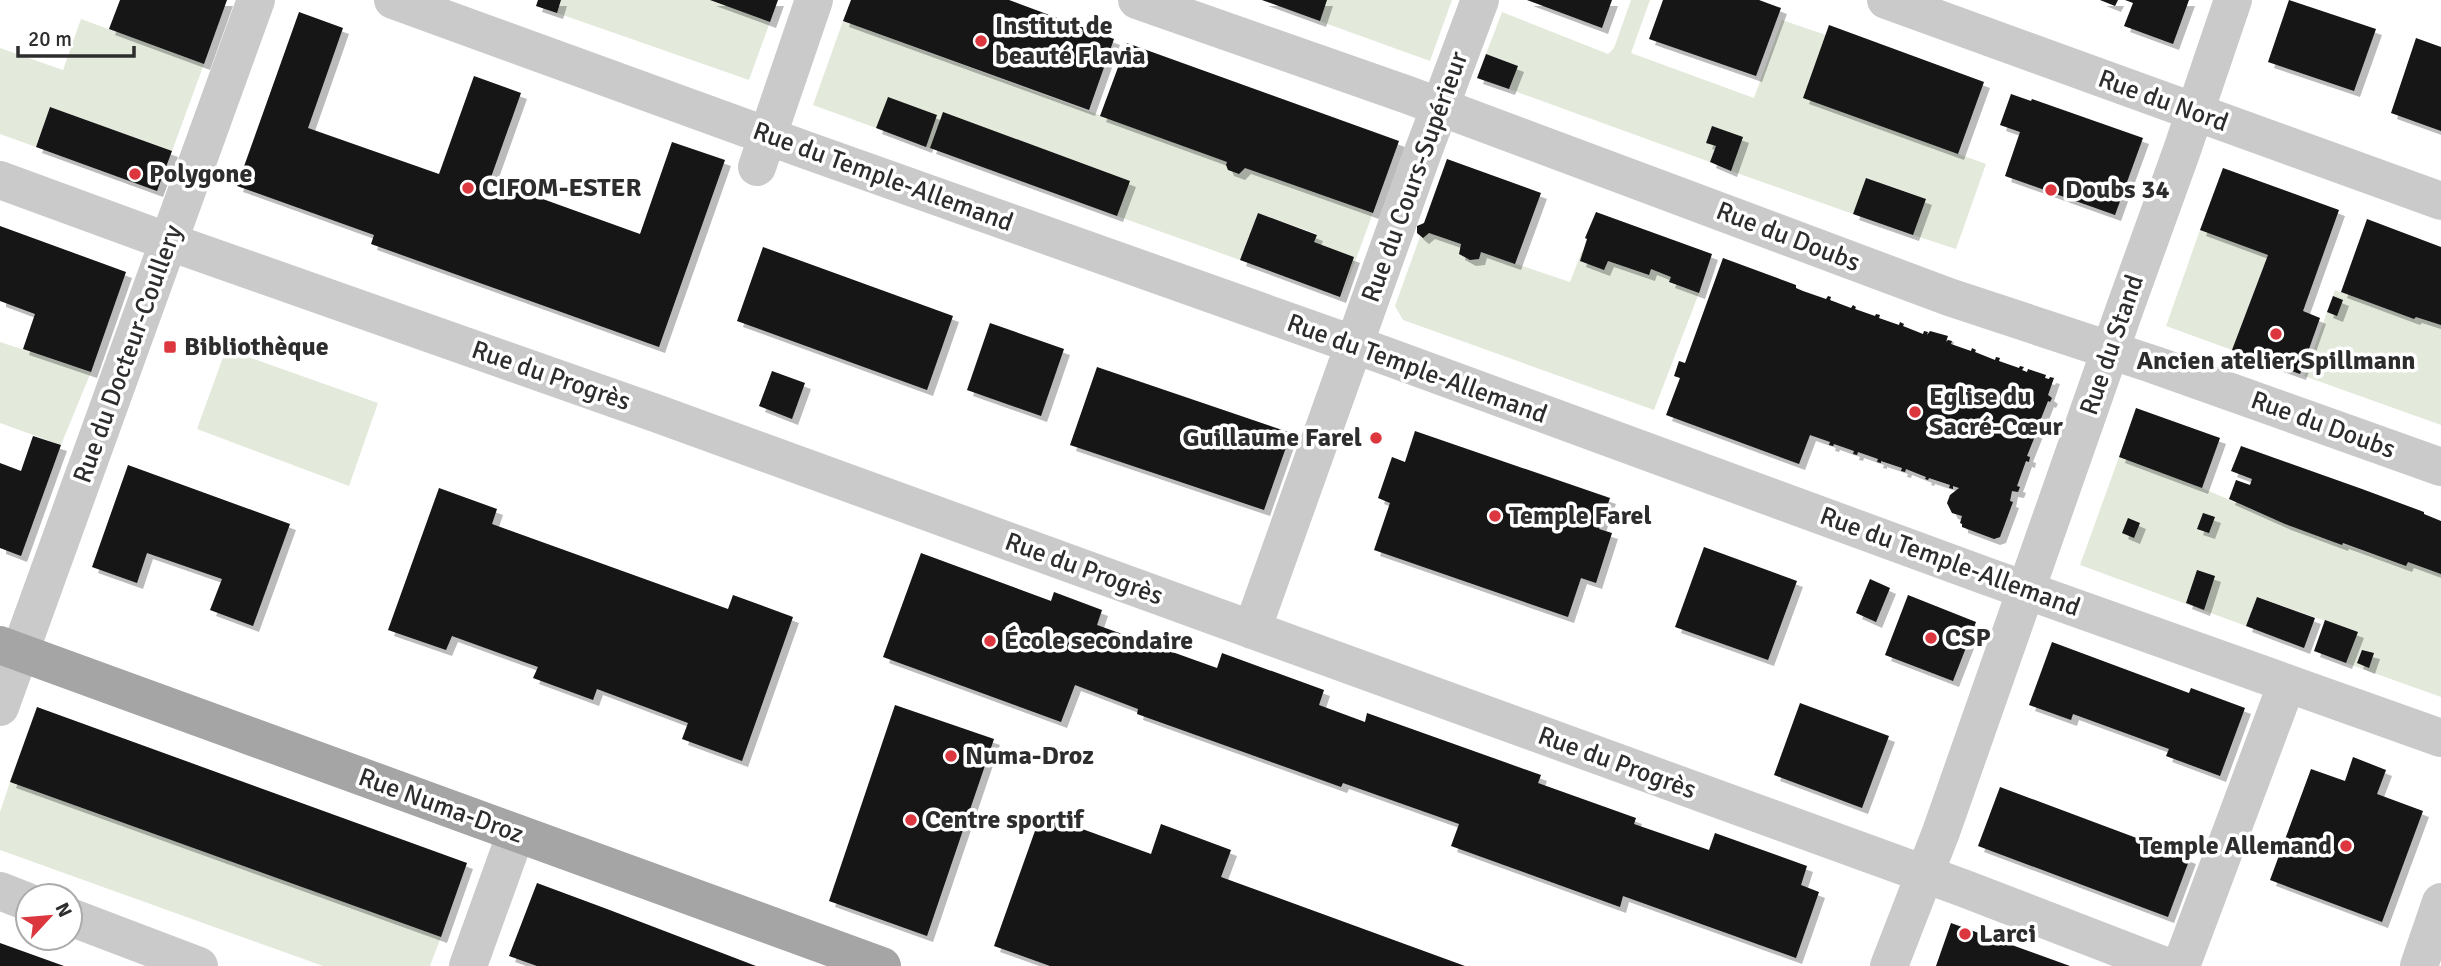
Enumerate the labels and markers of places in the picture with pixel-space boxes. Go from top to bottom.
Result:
place label: Institut de beauté Flavia [995,10,1146,72]
marker: Institut de beauté Flavia [973,33,989,49]
place label: Polygone [149,158,252,190]
marker: Polygone [127,166,143,182]
place label: CIFOM-ESTER [482,172,641,204]
place label: Doubs 34 [2065,174,2169,206]
marker: CIFOM-ESTER [460,180,476,196]
marker: Doubs 34 [2043,182,2059,198]
marker: Ancien atelier Spillmann [2268,326,2284,342]
place label: Bibliothèque [184,331,329,363]
marker: Bibliothèque [162,339,178,355]
place label: Ancien atelier Spillmann [2136,345,2416,377]
place label: Eglise du Sacré-Cœur [1929,381,2064,443]
marker: Eglise du Sacré-Cœur [1907,404,1923,420]
place label: Guillaume Farel [1182,422,1362,454]
marker: Guillaume Farel [1368,430,1384,446]
place label: Temple Farel [1509,500,1652,532]
marker: Temple Farel [1487,508,1503,524]
place label: CSP [1945,622,1991,654]
place label: École secondaire [1004,625,1193,657]
marker: CSP [1923,630,1939,646]
marker: École secondaire [982,633,998,649]
place label: Numa-Droz [965,740,1094,772]
marker: Numa-Droz [943,748,959,764]
place label: Centre sportif [925,804,1085,836]
marker: Centre sportif [903,812,919,828]
place label: Temple Allemand [2139,830,2332,862]
marker: Temple Allemand [2338,838,2354,854]
place label: Larci [1979,918,2036,950]
marker: Larci [1957,926,1973,942]

